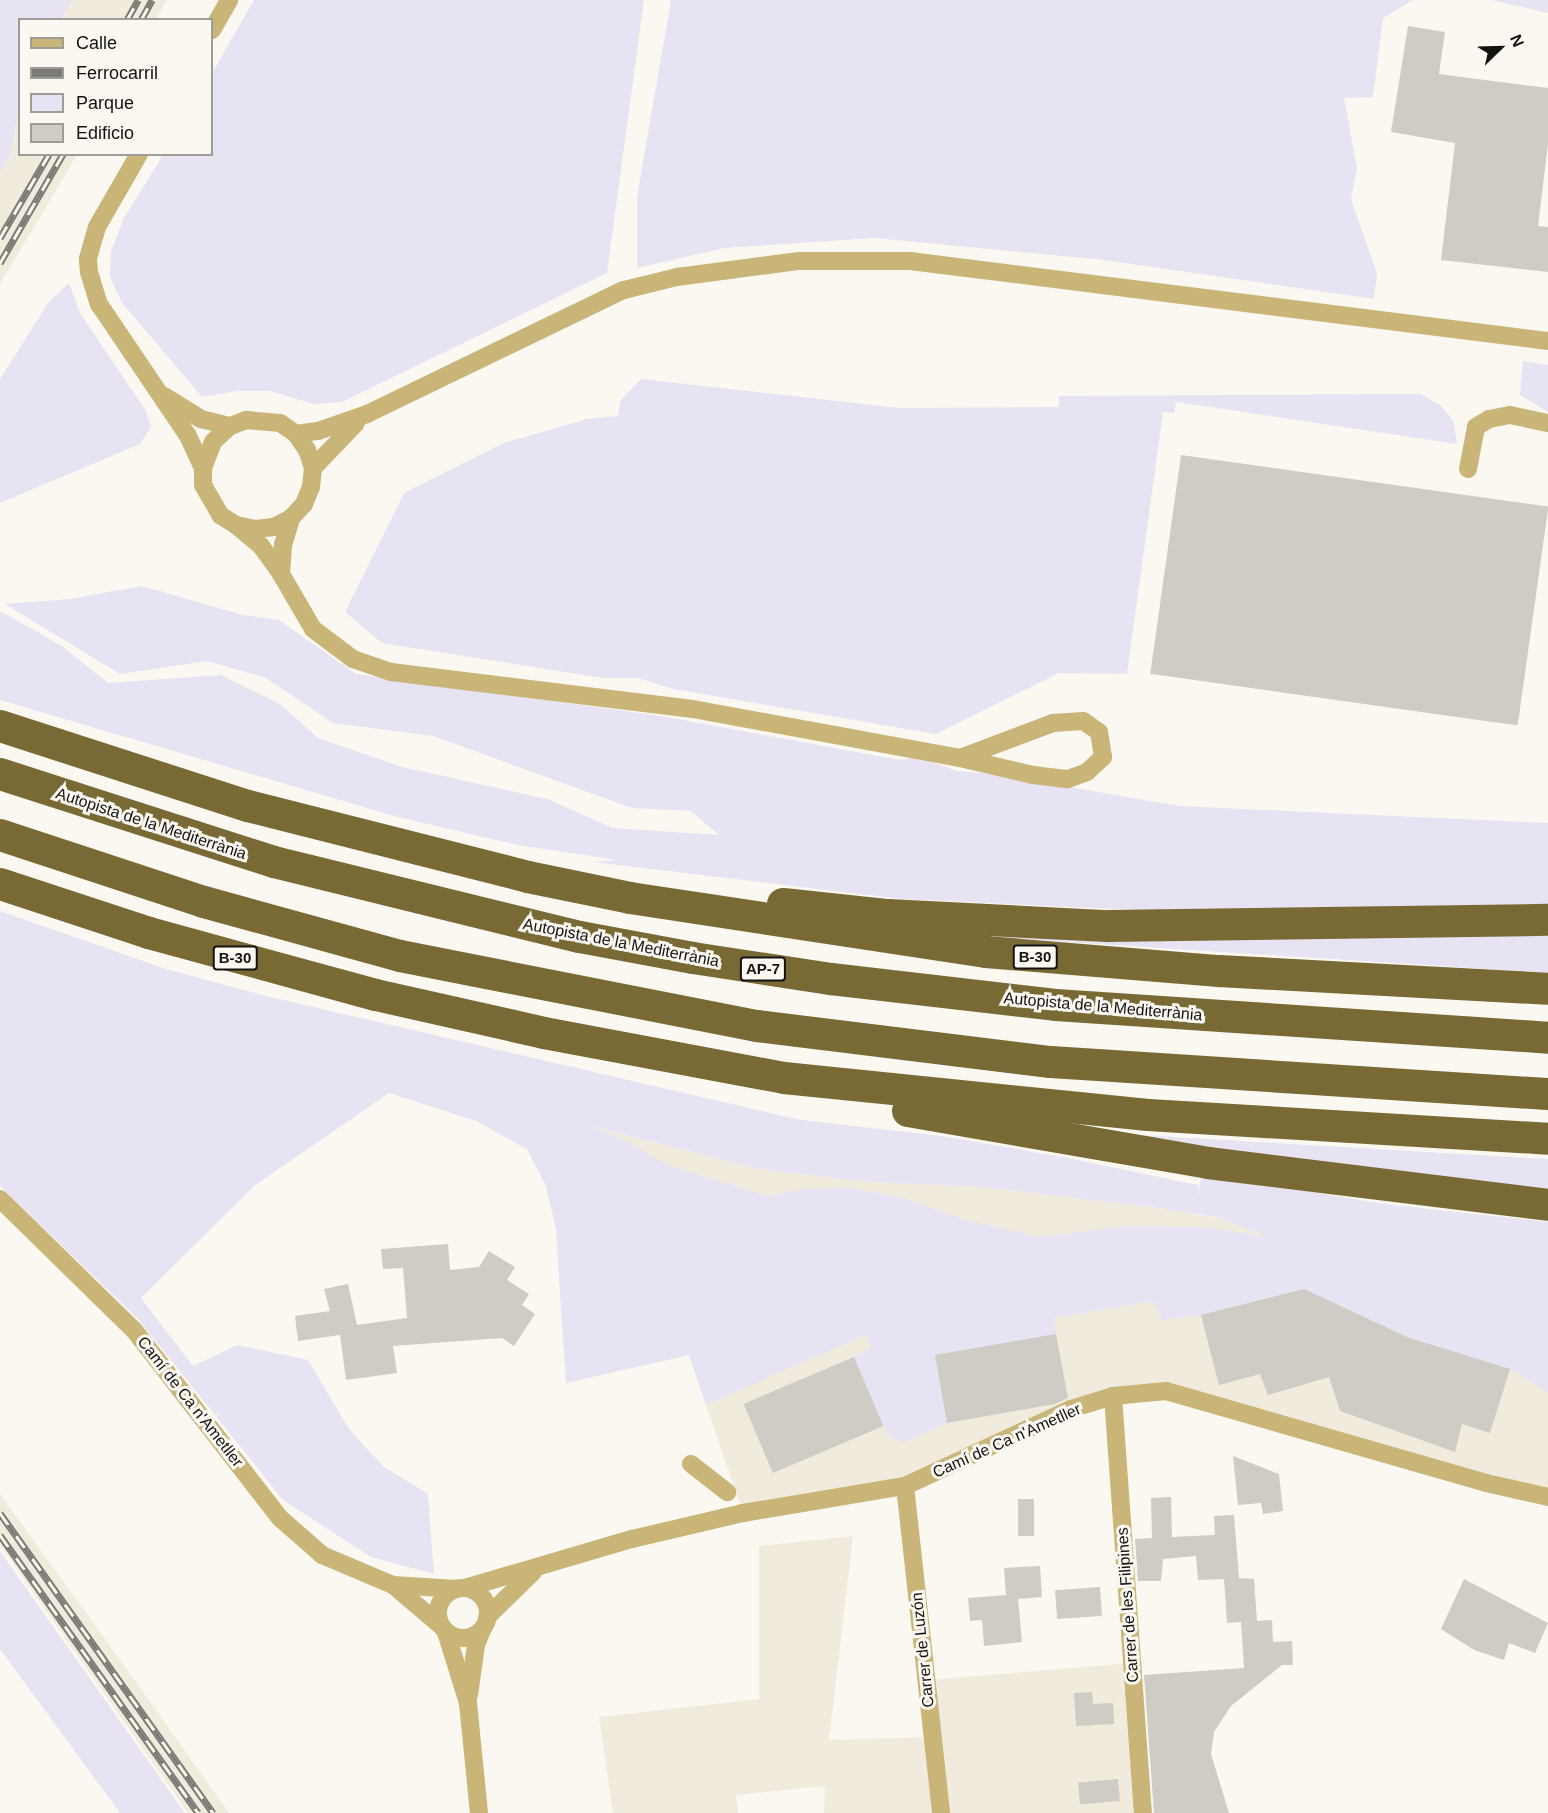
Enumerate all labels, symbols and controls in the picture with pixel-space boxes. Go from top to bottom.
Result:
legend [18,18,213,156]
north arrow [1470,18,1530,78]
text: N [1507,32,1527,49]
text: Calle [76,33,117,53]
text: Ferrocarril [76,63,158,83]
text: Parque [76,93,134,113]
text: Edificio [76,123,134,143]
street label: Autopista de la Mediterrània [53,784,249,864]
street label: Autopista de la Mediterrània [521,915,721,971]
road number: B-30 [1012,945,1058,969]
road number: B-30 [212,946,258,970]
road number: AP-7 [739,957,787,981]
street label: Autopista de la Mediterrània [1003,989,1203,1025]
street label: Camí de Ca n'Ametller [133,1333,247,1471]
street label: Camí de Ca n'Ametller [930,1400,1084,1482]
street label: Carrer de les Filipines [1113,1527,1143,1683]
street label: Carrer de Luzón [907,1592,939,1708]

